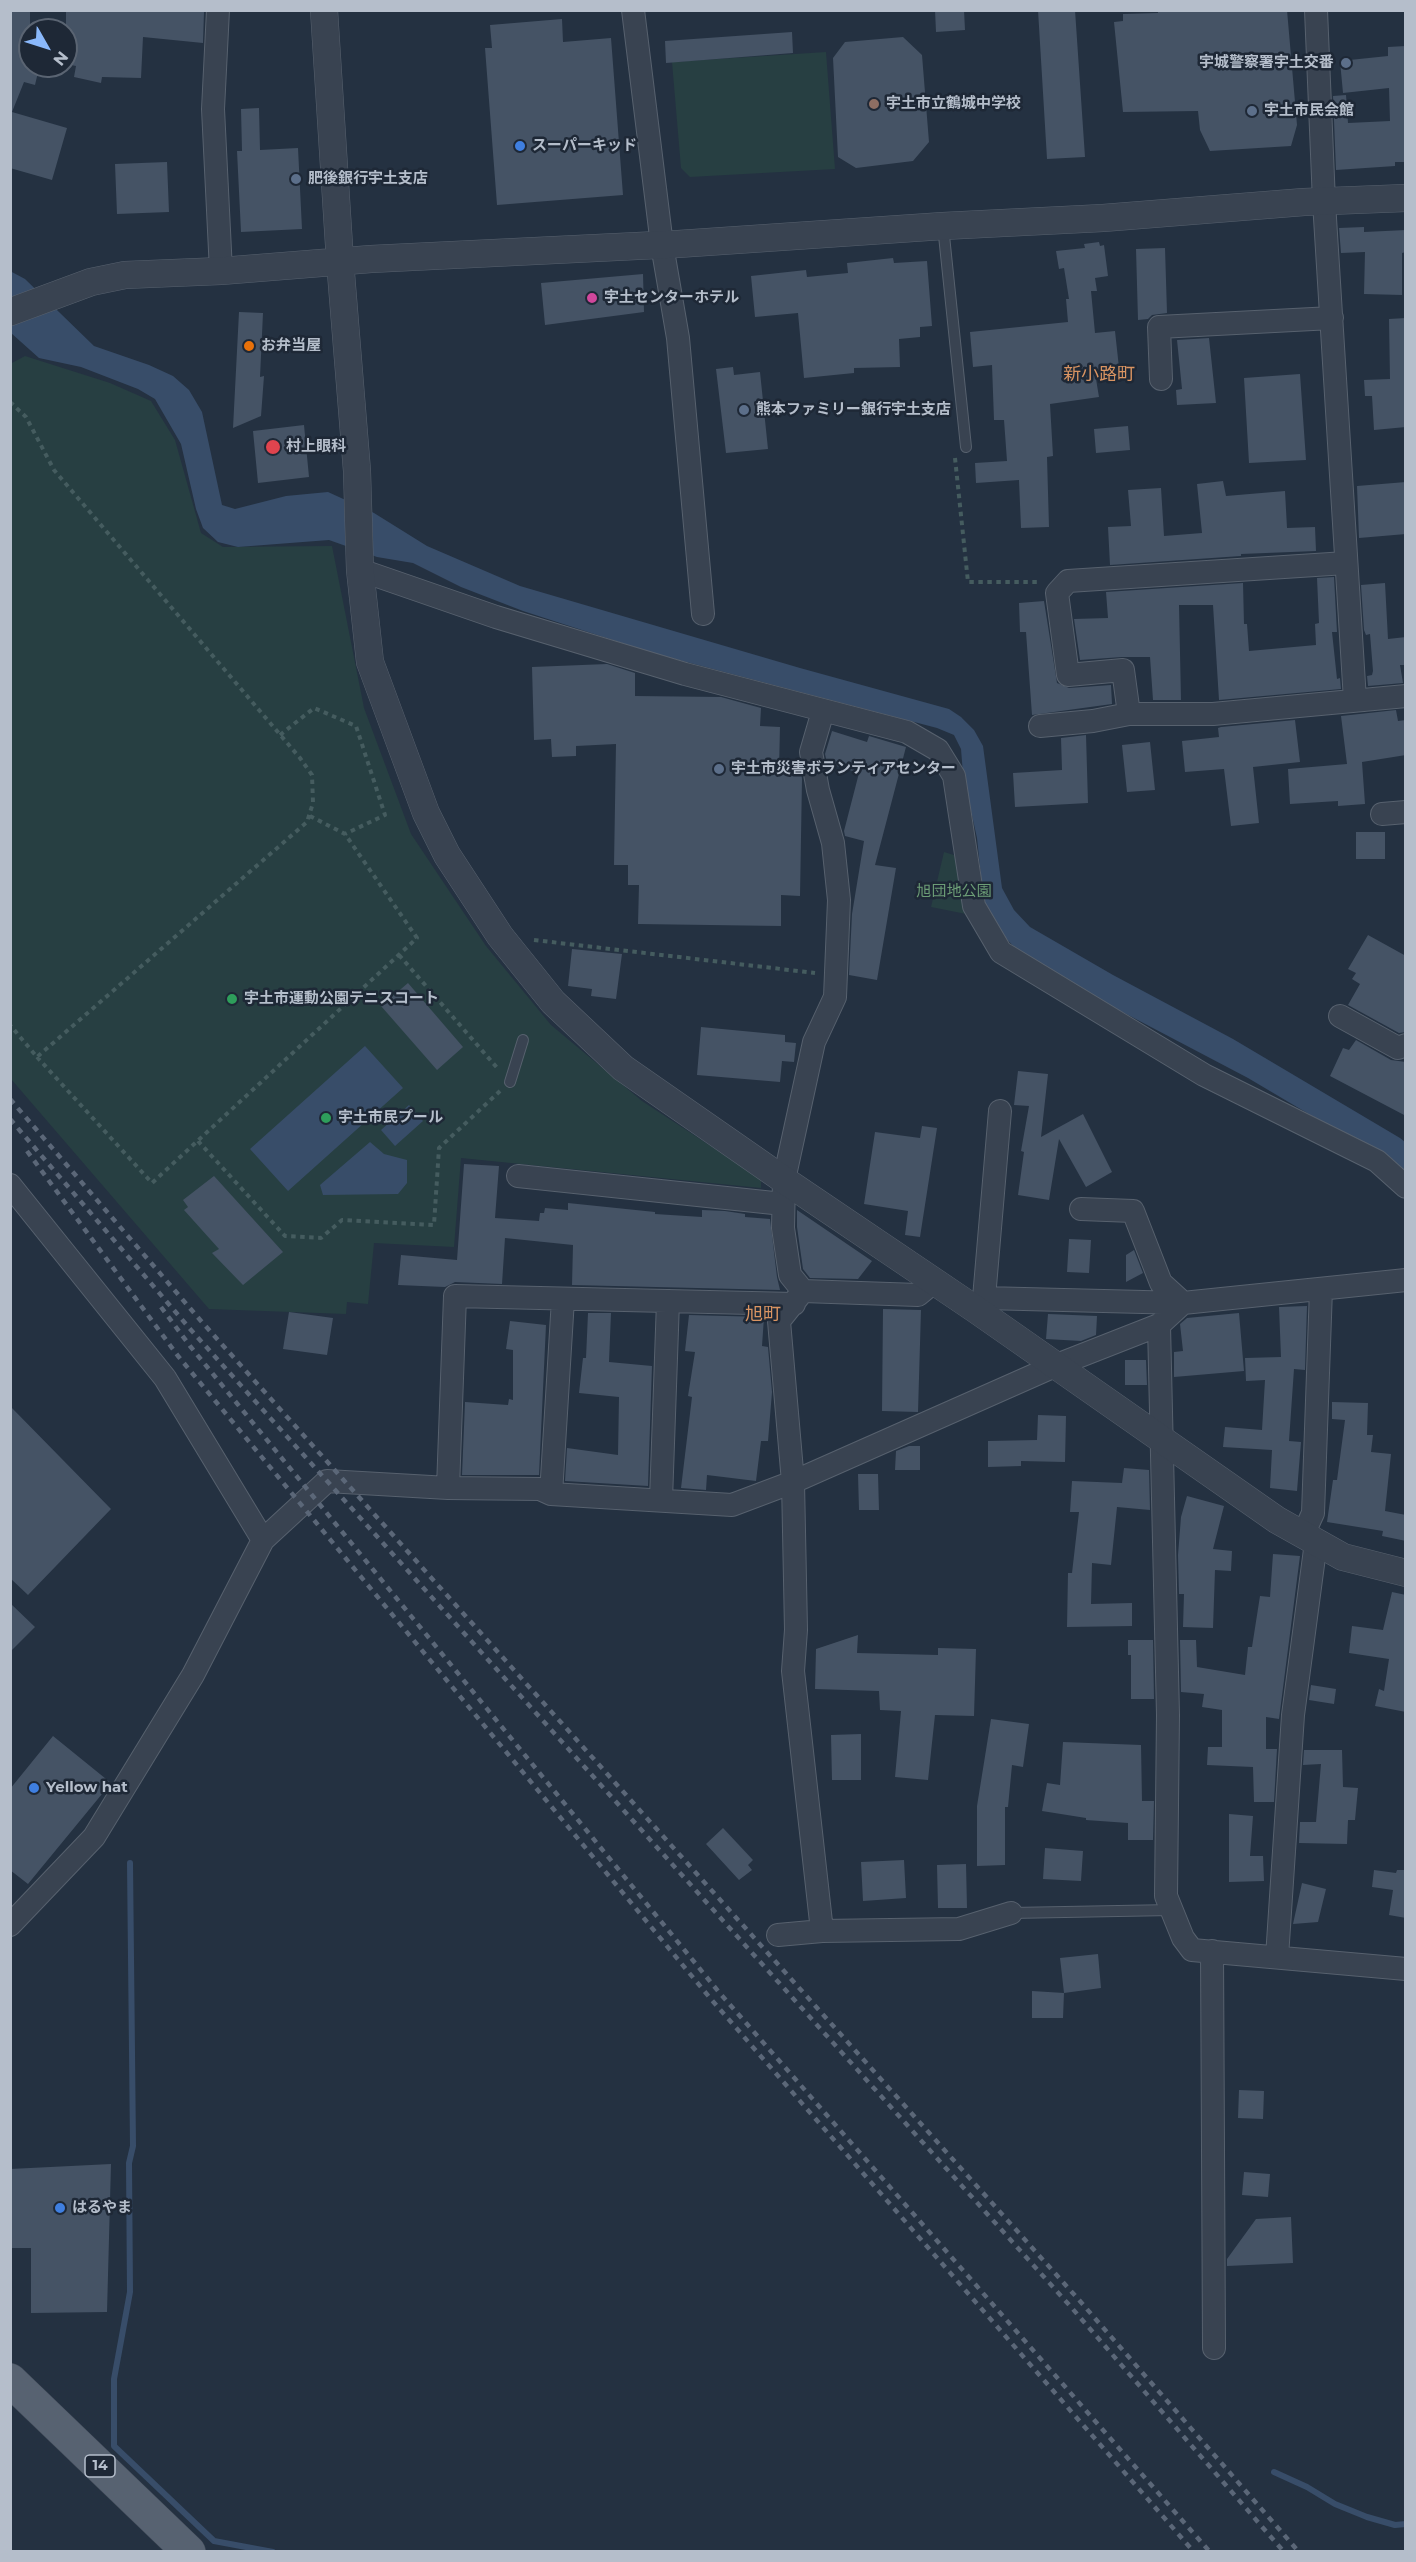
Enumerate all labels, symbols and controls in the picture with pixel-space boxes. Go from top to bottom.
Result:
north arrow [18,18,78,78]
text: N [49,47,72,69]
place label: 宇城警察署宇土交番 [1199,54,1334,72]
marker: 宇城警察署宇土交番 [1339,56,1353,70]
place label: 宇土市立鶴城中学校 [886,95,1021,113]
marker: 宇土市立鶴城中学校 [867,97,881,111]
place label: 宇土市民会館 [1264,102,1354,120]
marker: 宇土市民会館 [1245,104,1259,118]
place label: スーパーキッド [532,137,637,155]
marker: スーパーキッド [513,139,527,153]
place label: 肥後銀行宇土支店 [308,170,428,188]
marker: 肥後銀行宇土支店 [289,172,303,186]
place label: 宇土センターホテル [604,289,739,307]
marker: 宇土センターホテル [585,291,599,305]
place label: お弁当屋 [261,337,321,355]
marker: お弁当屋 [242,339,256,353]
district label: 新小路町 [1063,364,1135,386]
place label: 熊本ファミリー銀行宇土支店 [756,401,951,419]
marker: 熊本ファミリー銀行宇土支店 [737,403,751,417]
marker: 村上眼科 [264,438,282,456]
place label: 村上眼科 [286,438,346,456]
place label: 宇土市災害ボランティアセンター [731,760,956,778]
marker: 宇土市災害ボランティアセンター [712,762,726,776]
park label: 旭団地公園 [917,883,991,901]
place label: 宇土市運動公園テニスコート [244,990,439,1008]
marker: 宇土市運動公園テニスコート [225,992,239,1006]
place label: 宇土市民プール [338,1109,443,1127]
marker: 宇土市民プール [319,1111,333,1125]
district label: 旭町 [745,1304,781,1326]
place label: Yellow hat [46,1779,128,1797]
marker: Yellow hat [27,1781,41,1795]
place label: はるやま [72,2199,132,2217]
marker: はるやま [53,2201,67,2215]
road number: 14 [85,2455,115,2477]

